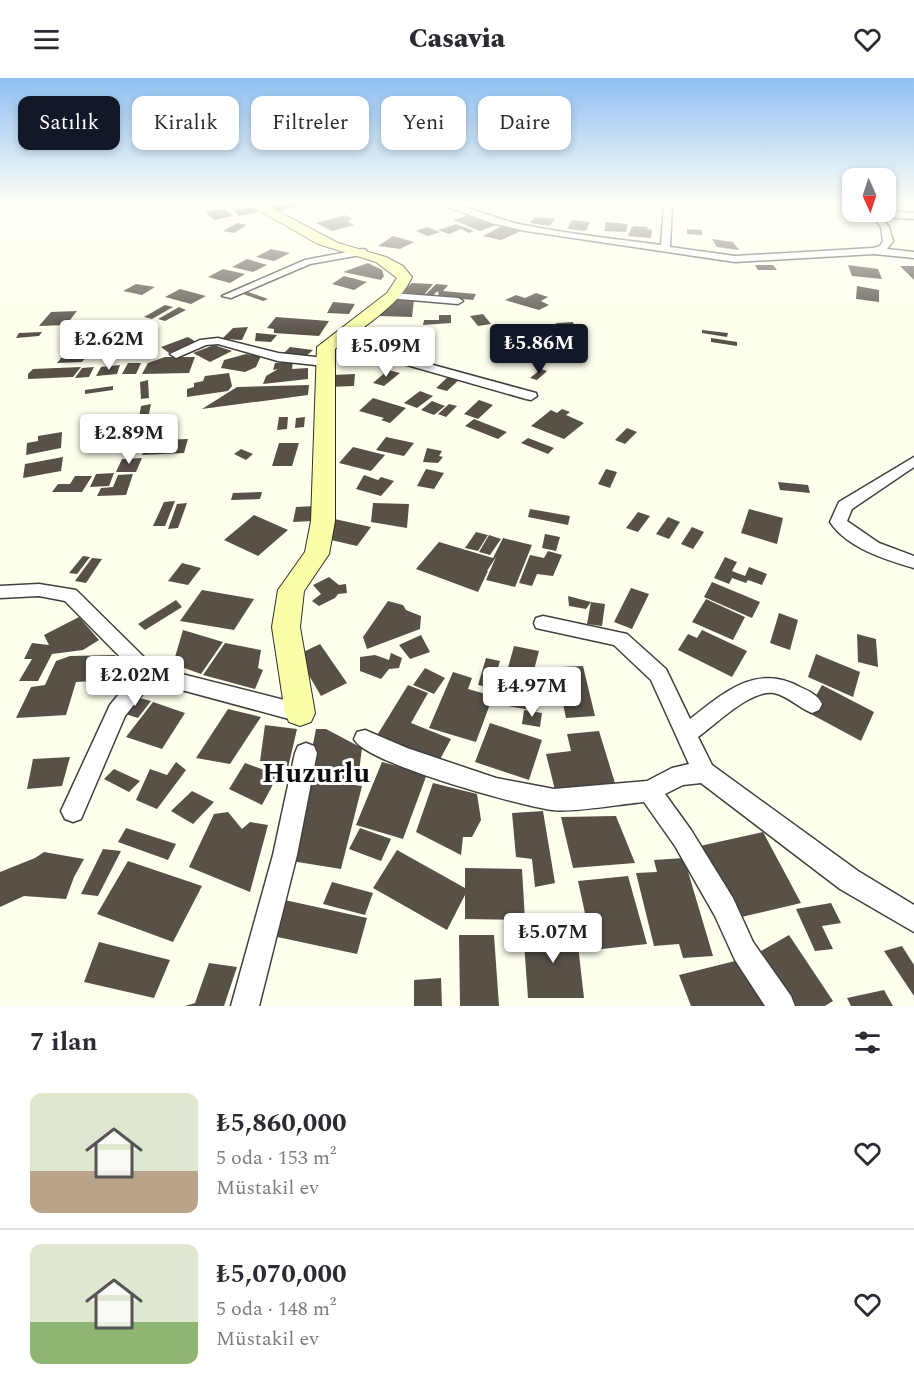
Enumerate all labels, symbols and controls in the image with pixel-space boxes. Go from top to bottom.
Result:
text: Casavia [409,18,505,60]
icon: menu [30,23,63,56]
icon: heart [851,23,884,56]
chip: Satılık [18,96,120,150]
chip: Kiralık [132,96,239,150]
chip: Filtreler [251,96,369,150]
chip: Yeni [381,96,466,150]
chip: Daire [478,96,571,150]
north arrow [842,168,896,222]
map controls [842,168,896,222]
pin: ₺2.62M [60,320,158,371]
text: ₺2.62M [74,324,144,354]
pin: ₺5.86M [490,324,588,375]
pin: ₺5.09M [337,327,435,378]
text: ₺5.86M [504,328,574,358]
text: ₺5.09M [351,331,421,361]
pin: ₺2.89M [80,414,178,465]
text: ₺2.89M [94,418,164,448]
pin: ₺2.02M [86,656,184,707]
text: ₺2.02M [100,660,170,690]
pin: ₺4.97M [483,667,581,718]
text: ₺4.97M [497,671,567,701]
district label: Huzurlu [262,752,371,795]
pin: ₺5.07M [504,913,602,964]
text: ₺5.07M [518,917,588,947]
text: 7 ilan [30,1022,98,1062]
icon: filters [851,1026,884,1059]
text: ₺5,860,000 [216,1103,347,1143]
icon: home [78,1117,150,1189]
icon: heart [851,1137,884,1170]
text: 5 oda · 153 m² [216,1143,336,1173]
text: Müstakil ev [216,1173,319,1203]
text: ₺5,070,000 [216,1254,347,1294]
icon: home [78,1268,150,1340]
icon: heart [851,1288,884,1321]
text: 5 oda · 148 m² [216,1294,336,1324]
text: Müstakil ev [216,1324,319,1354]

